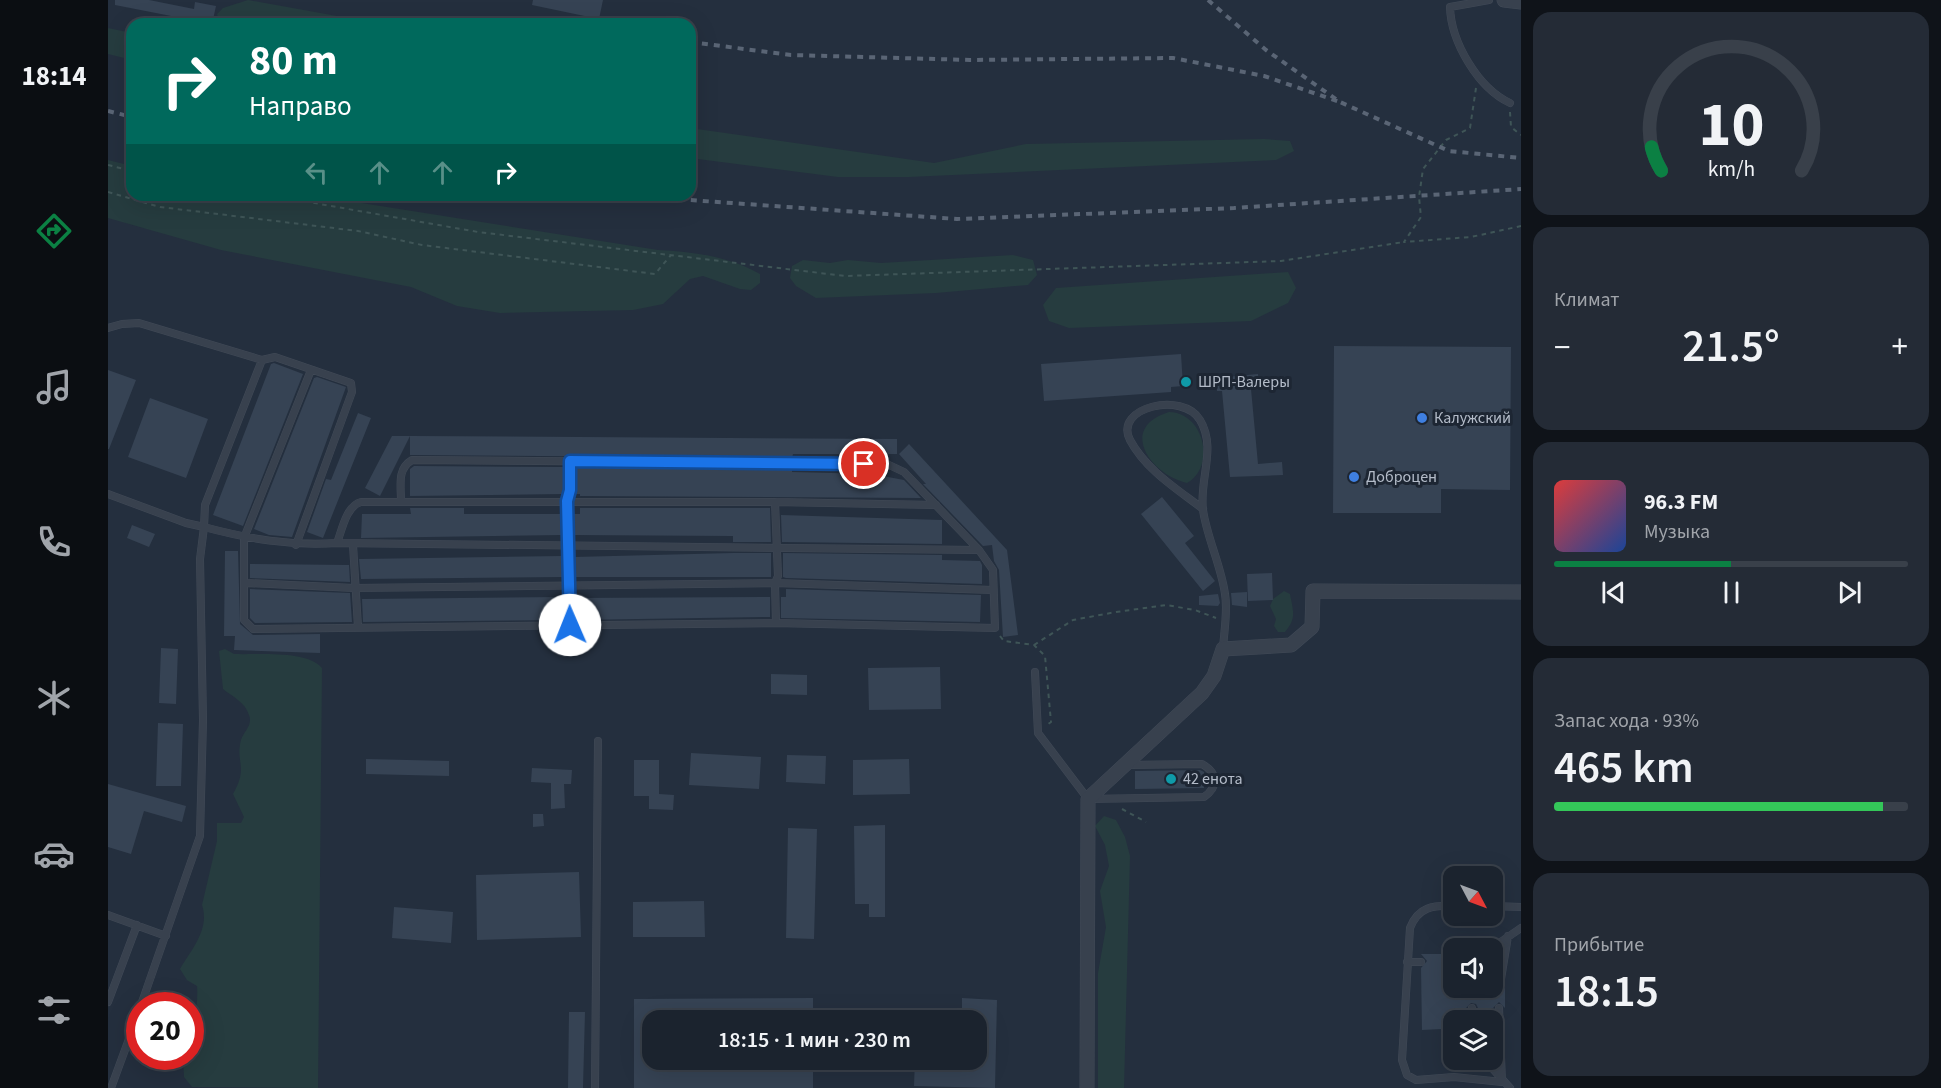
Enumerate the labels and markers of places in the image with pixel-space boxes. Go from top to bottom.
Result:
place label: ШРП-Валеры [1198,371,1290,393]
marker: ШРП-Валеры [1179,375,1193,389]
place label: Калужский [1434,407,1511,429]
marker: Калужский [1415,411,1429,425]
pin [838,438,889,489]
place label: Доброцен [1366,466,1437,488]
marker: Доброцен [1347,470,1361,484]
place label: 42 енота [1183,768,1243,790]
marker: 42 енота [1164,772,1178,786]

